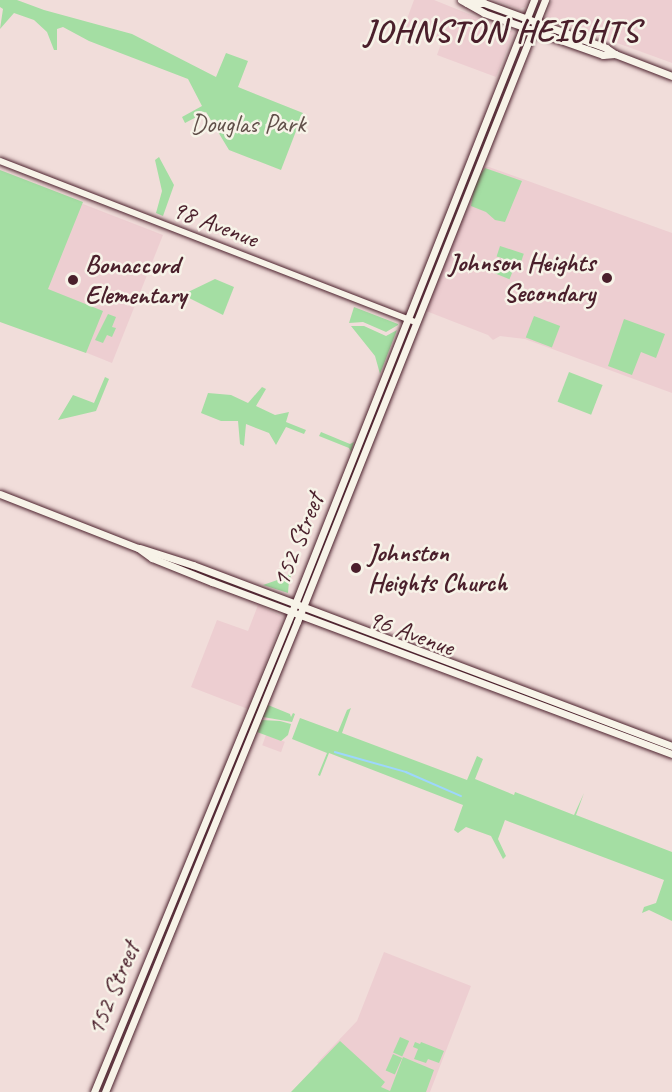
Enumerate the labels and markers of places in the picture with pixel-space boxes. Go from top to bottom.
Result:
place label: Johnson Heights Secondary [449,247,595,308]
place label: Bonaccord Elementary [85,249,186,310]
marker: Johnson Heights Secondary [600,271,614,285]
marker: Bonaccord Elementary [66,273,80,287]
place label: Johnston Heights Church [368,537,508,598]
marker: Johnston Heights Church [349,561,363,575]

